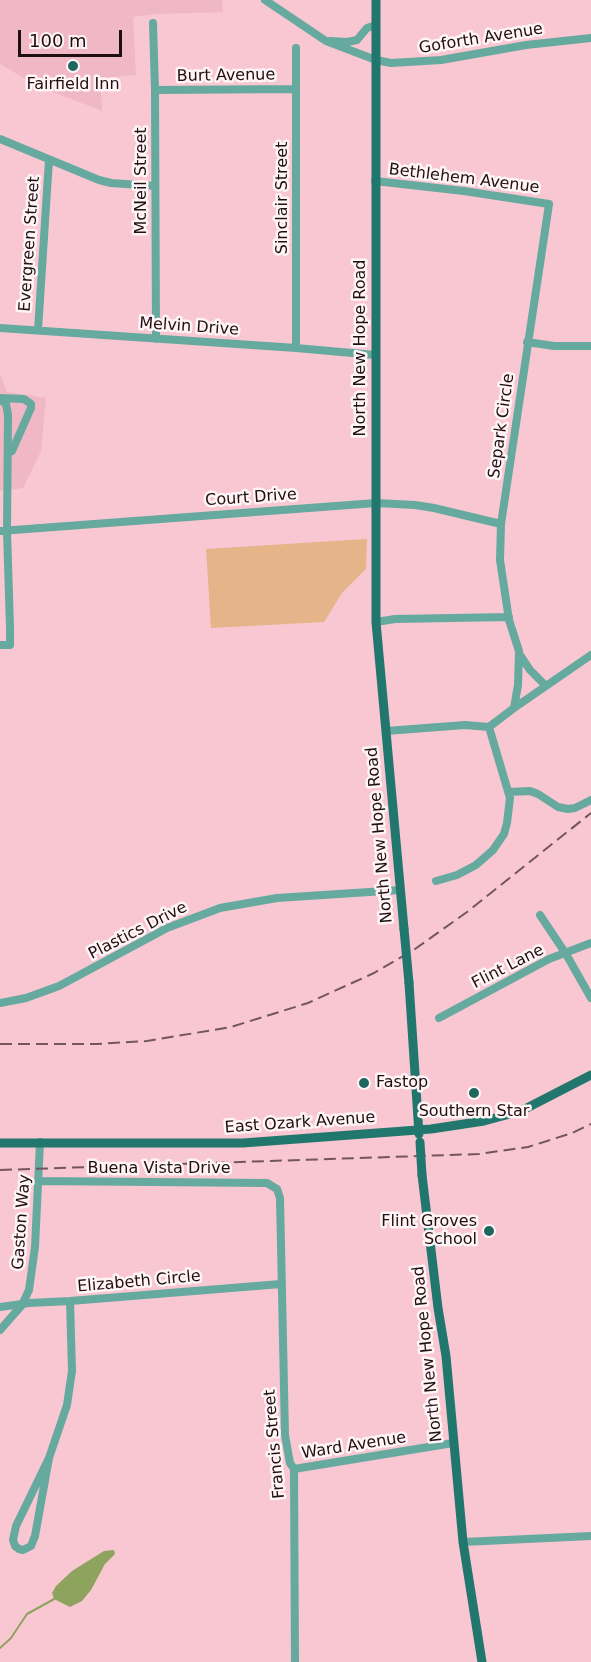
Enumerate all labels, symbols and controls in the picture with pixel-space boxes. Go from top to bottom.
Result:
scale bar [21,18,124,56]
street label: Goforth Avenue [418,20,544,58]
text: 100 m [29,30,87,51]
marker: Fairfield Inn [66,59,80,73]
street label: Burt Avenue [177,66,275,86]
place label: Fairfield Inn [26,75,120,95]
street label: McNeil Street [132,127,152,235]
street label: Sinclair Street [273,142,293,254]
street label: Bethlehem Avenue [388,160,540,198]
street label: Evergreen Street [16,176,44,312]
street label: North New Hope Road [351,260,371,436]
street label: Melvin Drive [139,314,239,340]
street label: Separk Circle [485,372,519,480]
street label: Court Drive [205,485,297,511]
street label: North New Hope Road [363,746,397,924]
street label: Plastics Drive [86,898,190,964]
street label: Flint Lane [469,941,547,993]
place label: Fastop [376,1073,428,1093]
marker: Fastop [357,1076,371,1090]
marker: Southern Star [467,1086,481,1100]
place label: Southern Star [419,1102,529,1122]
street label: East Ozark Avenue [224,1108,376,1138]
street label: Buena Vista Drive [87,1159,231,1179]
street label: Gaston Way [9,1173,35,1271]
place label: Flint Groves School [381,1212,477,1250]
marker: Flint Groves School [482,1224,496,1238]
street label: North New Hope Road [409,1265,447,1443]
street label: Elizabeth Circle [77,1267,201,1297]
street label: Francis Street [261,1388,289,1500]
street label: Ward Avenue [300,1428,408,1464]

